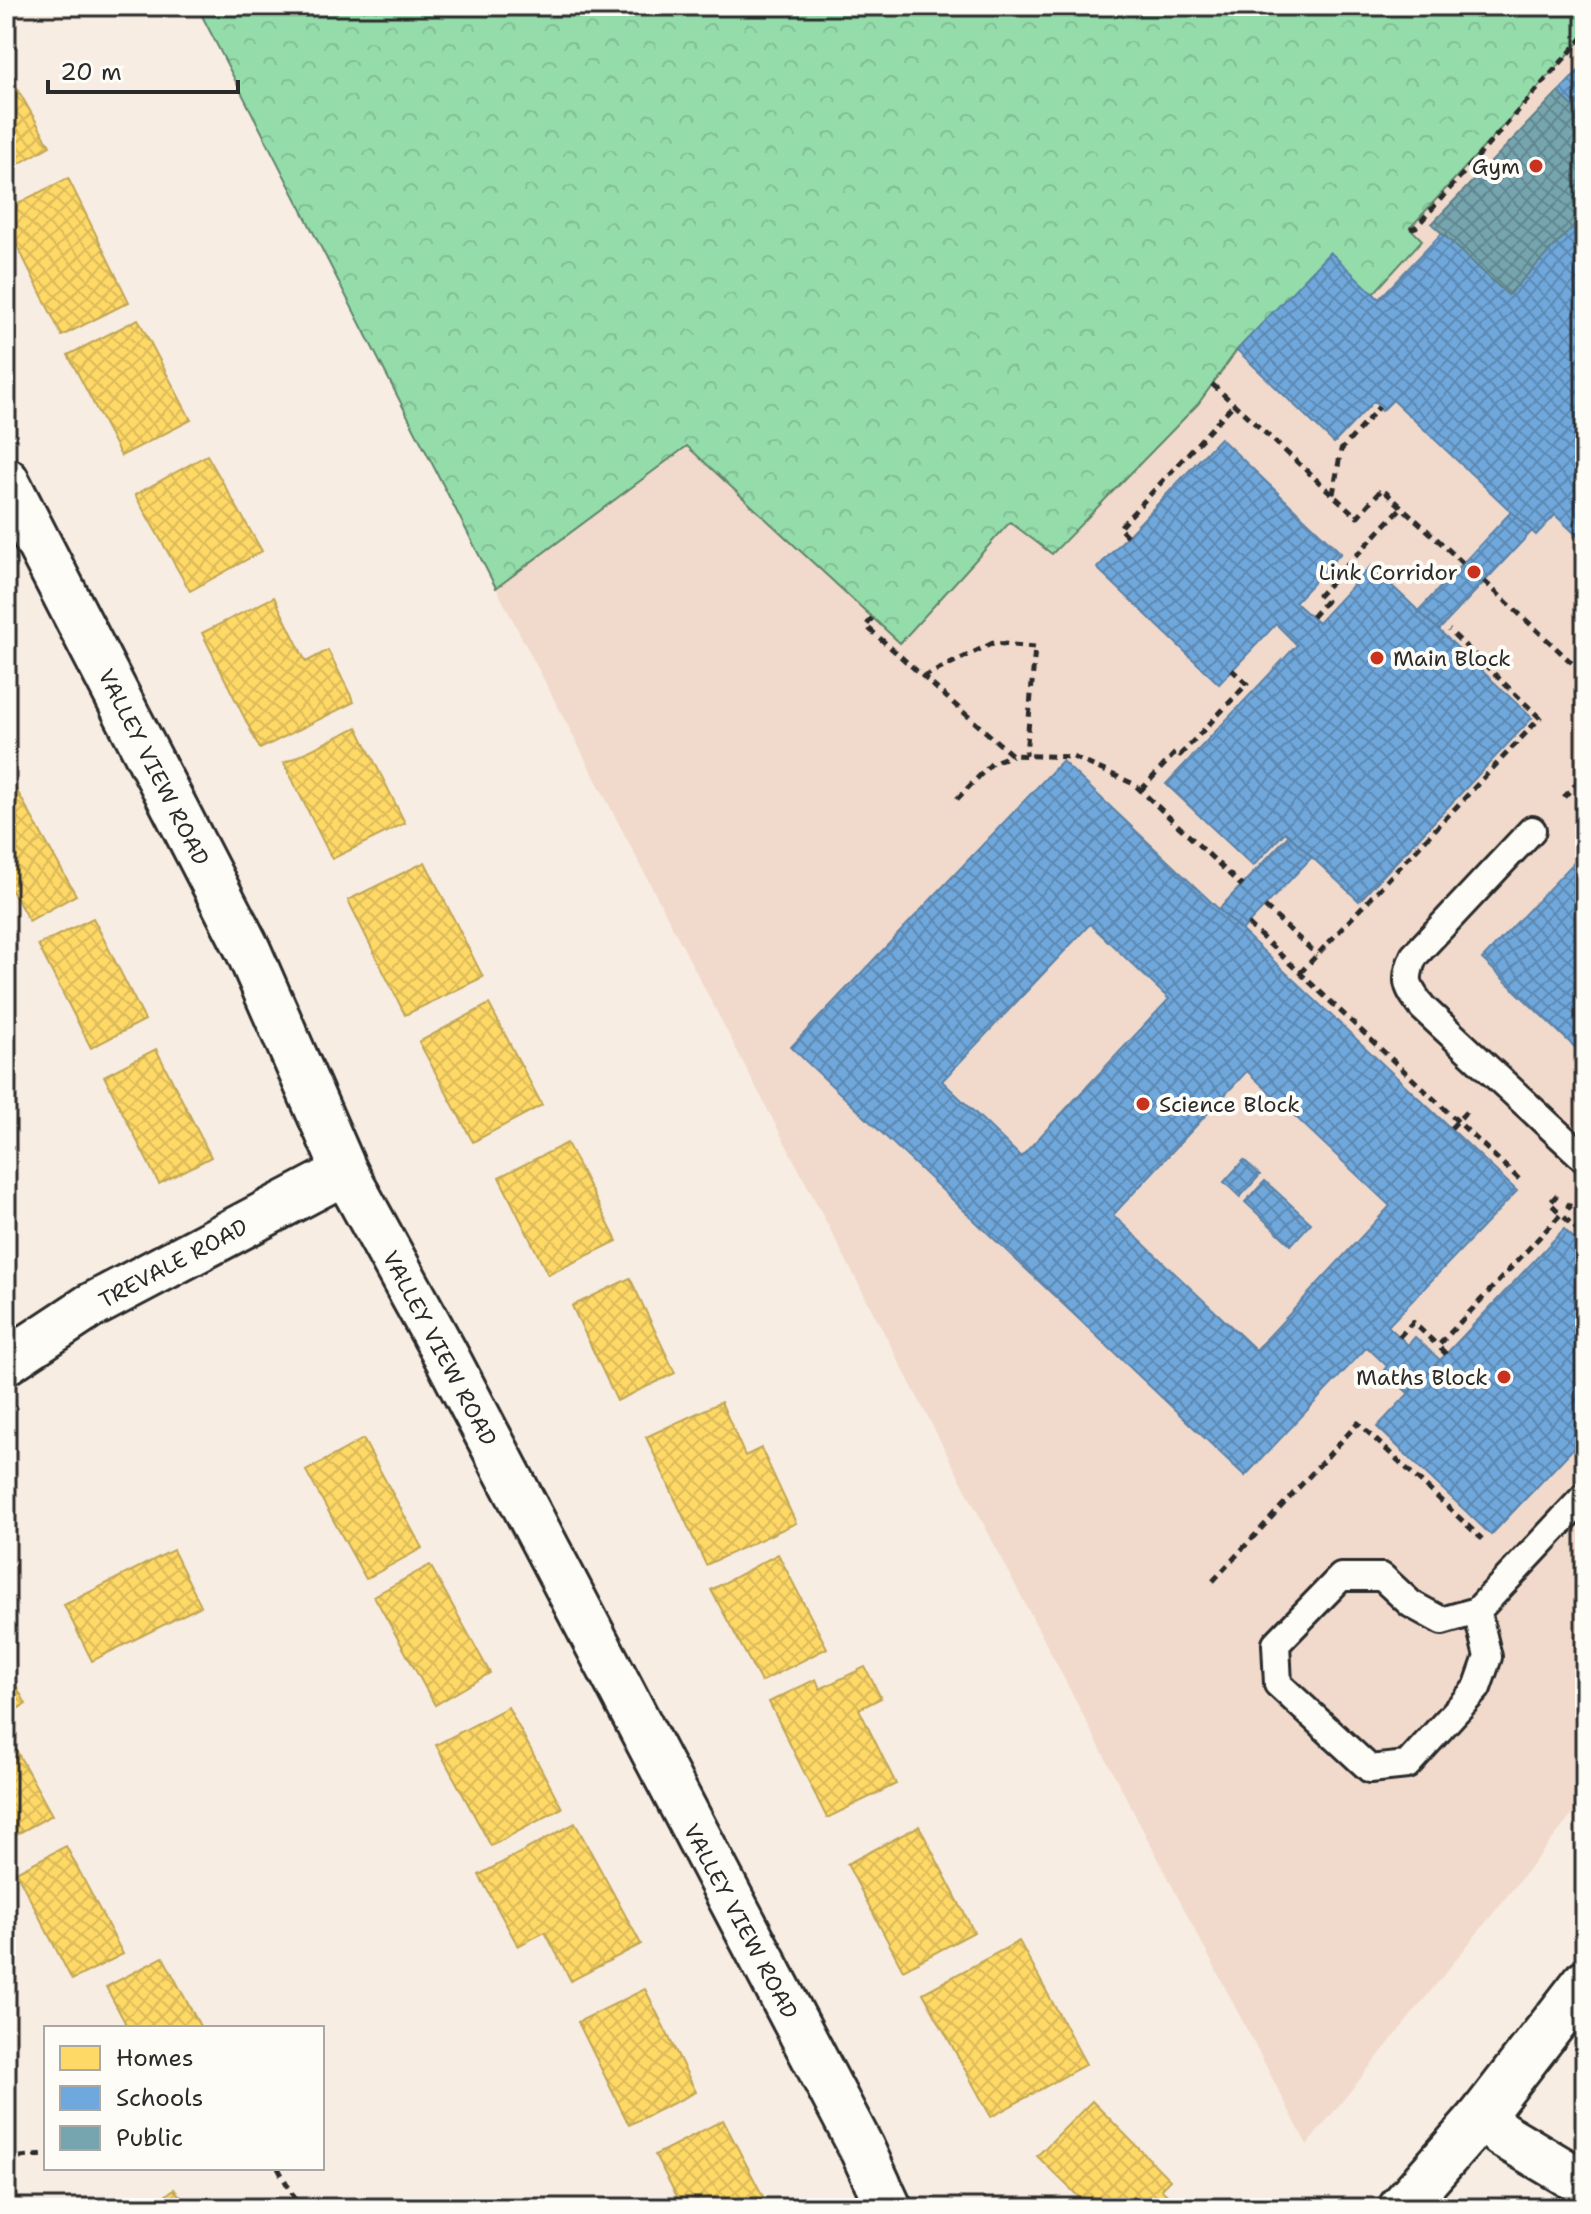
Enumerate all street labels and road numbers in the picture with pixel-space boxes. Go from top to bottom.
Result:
street label: VALLEY VIEW ROAD [91,664,216,870]
street label: TREVALE ROAD [94,1212,253,1315]
street label: VALLEY VIEW ROAD [376,1246,503,1451]
street label: VALLEY VIEW ROAD [677,1819,804,2024]

